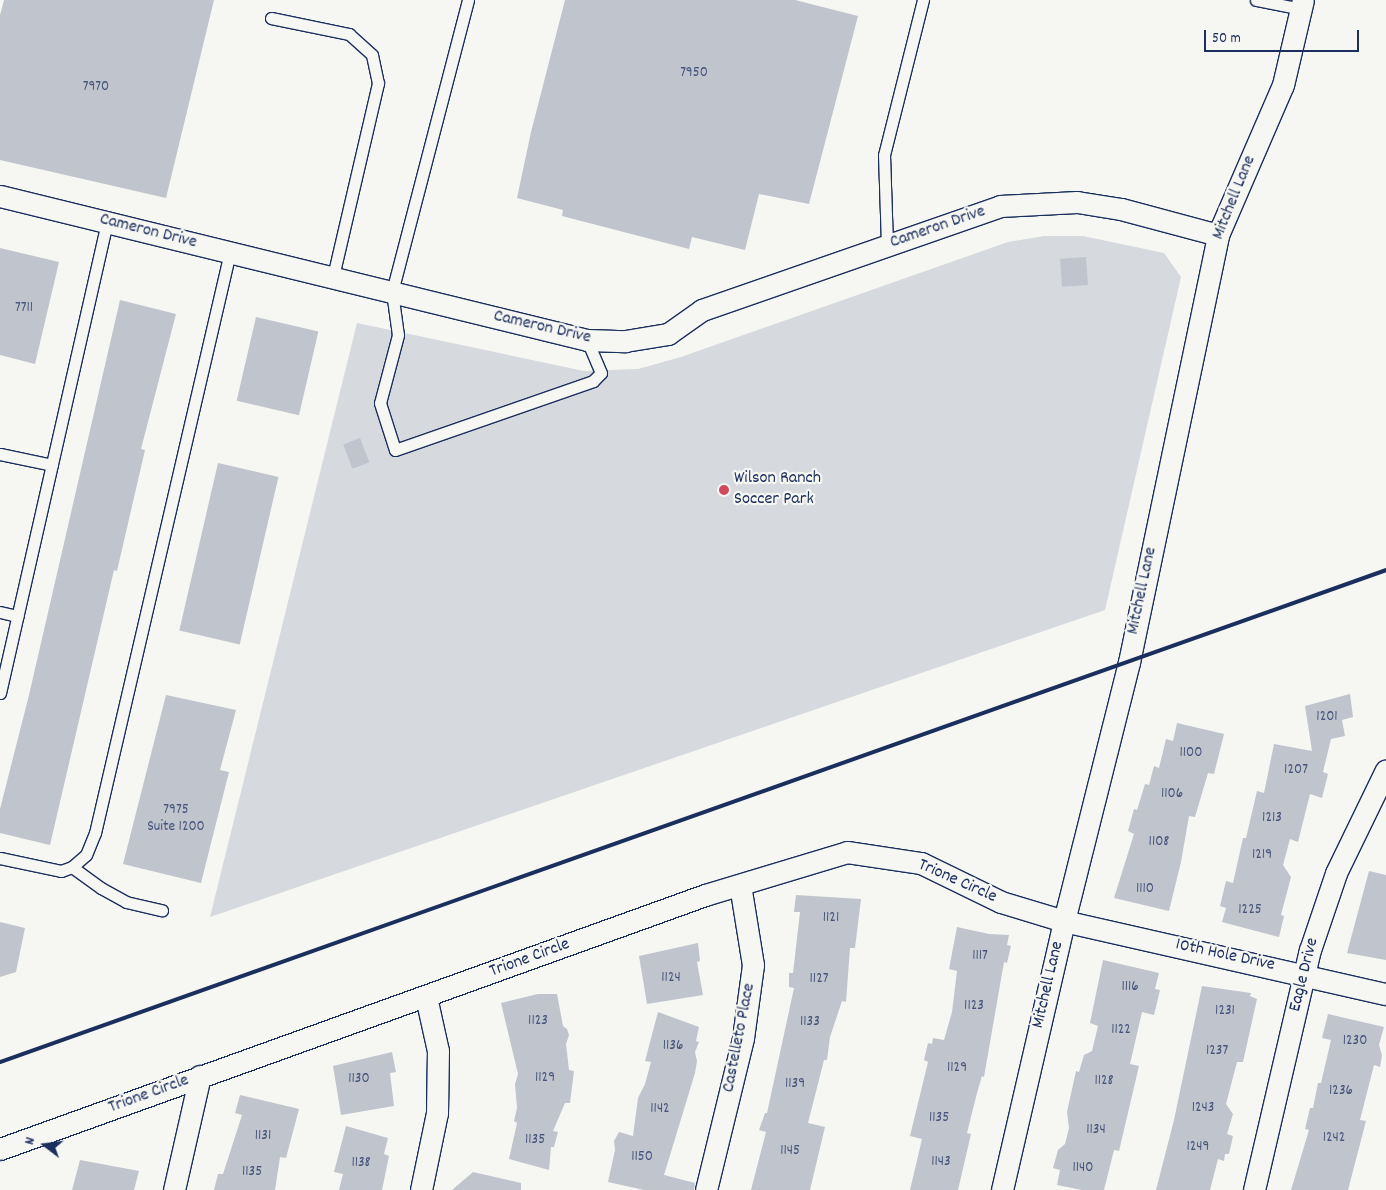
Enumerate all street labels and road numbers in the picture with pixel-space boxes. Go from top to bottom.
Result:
street label: Mitchell Lane [1208,153,1262,243]
street label: Cameron Drive [887,202,989,254]
street label: Cameron Drive [97,209,199,255]
street label: Cameron Drive [491,306,593,350]
street label: Mitchell Lane [1123,545,1163,637]
street label: Trione Circle [914,855,1000,909]
street label: Trione Circle [487,935,573,983]
street label: 10th Hole Drive [1173,935,1277,977]
street label: Eagle Drive [1285,936,1325,1014]
street label: Mitchell Lane [1029,939,1069,1031]
street label: Castelleto Place [719,982,761,1094]
street label: Trione Circle [106,1071,192,1119]

